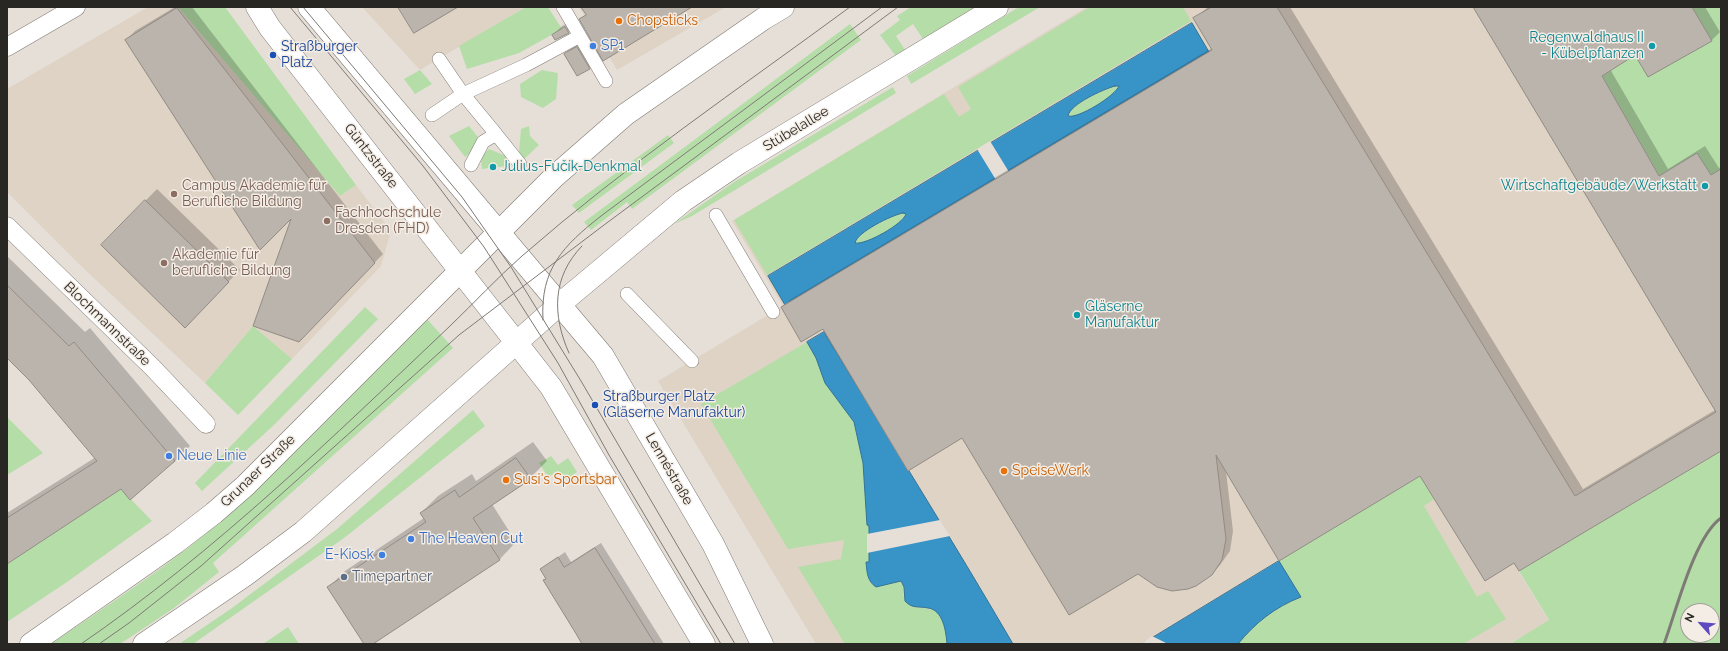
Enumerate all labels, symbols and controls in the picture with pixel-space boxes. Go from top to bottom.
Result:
place label: Chopsticks [627,13,698,29]
marker: Chopsticks [614,16,624,26]
place label: Regenwaldhaus II - Kübelpflanzen [1529,30,1644,62]
place label: SP1 [601,38,624,54]
place label: Straßburger Platz [281,39,358,72]
marker: SP1 [588,41,598,51]
marker: Regenwaldhaus II - Kübelpflanzen [1647,41,1657,51]
marker: Straßburger Platz [268,50,278,60]
street label: Stübelallee [760,103,832,155]
street label: Güntzstraße [340,120,402,192]
place label: Julius-Fučík-Denkmal [501,159,641,175]
marker: Julius-Fučík-Denkmal [488,162,498,172]
place label: Campus Akademie für Berufliche Bildung [182,178,326,210]
place label: Wirtschaftgebäude/Werkstatt [1501,178,1697,194]
marker: Wirtschaftgebäude/Werkstatt [1700,181,1710,191]
marker: Campus Akademie für Berufliche Bildung [169,189,179,199]
place label: Fachhochschule Dresden (FHD) [335,205,441,238]
marker: Fachhochschule Dresden (FHD) [322,216,332,226]
place label: Akademie für berufliche Bildung [172,247,291,280]
marker: Akademie für berufliche Bildung [159,258,169,268]
street label: Blochmannstraße [60,278,154,370]
place label: Gläserne Manufaktur [1085,299,1159,332]
marker: Gläserne Manufaktur [1072,310,1082,320]
place label: Straßburger Platz (Gläserne Manufaktur) [603,389,745,422]
marker: Straßburger Platz (Gläserne Manufaktur) [590,400,600,410]
street label: Lennéstraße [642,430,696,508]
street label: Grunaer Straße [217,431,299,511]
place label: Neue Linie [177,448,247,464]
marker: Neue Linie [164,451,174,461]
place label: SpeiseWerk [1012,463,1089,479]
marker: SpeiseWerk [999,466,1009,476]
place label: Susi's Sportsbar [514,472,617,488]
marker: Susi's Sportsbar [501,475,511,485]
place label: The Heaven Cut [419,531,523,547]
marker: The Heaven Cut [406,534,416,544]
place label: E-Kiosk [325,547,374,563]
marker: E-Kiosk [377,550,387,560]
place label: Timepartner [352,569,432,585]
marker: Timepartner [339,572,349,582]
north arrow [1680,603,1720,643]
text: N [1682,611,1697,624]

